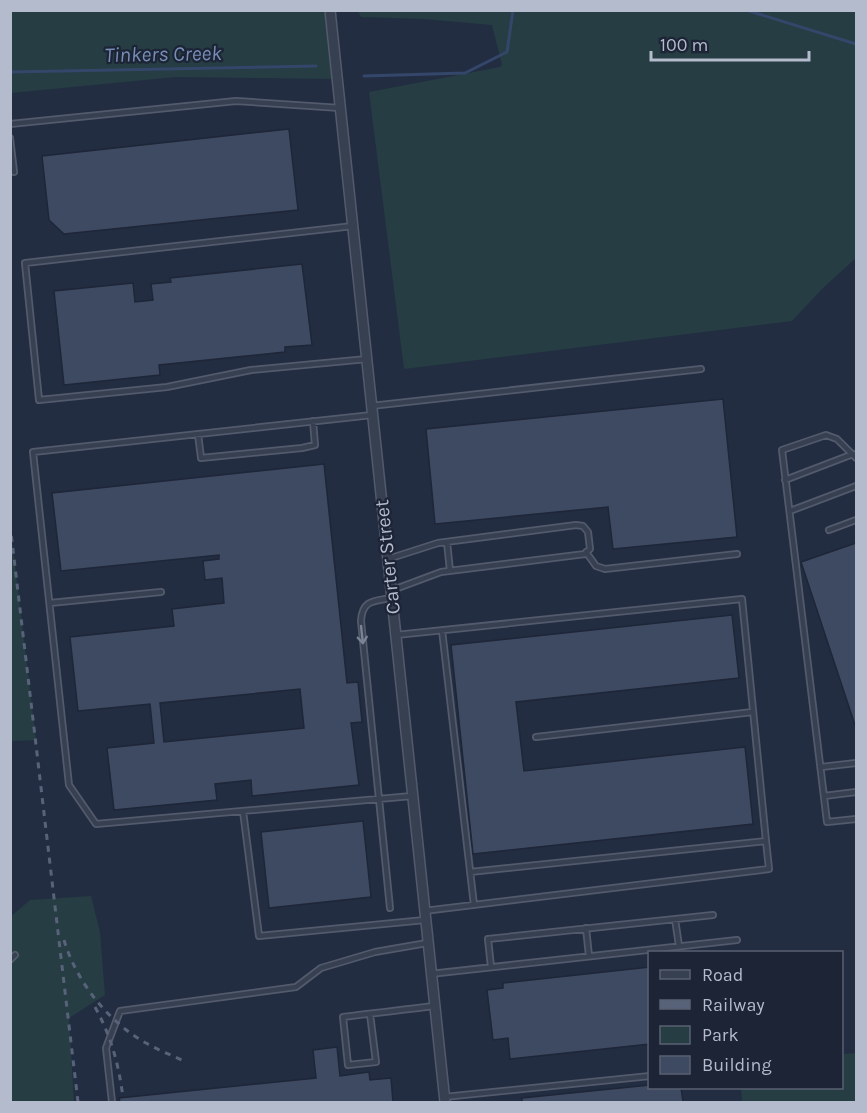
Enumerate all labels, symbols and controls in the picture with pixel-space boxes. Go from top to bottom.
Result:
scale bar [651,24,808,62]
text: 100 m [660,34,708,56]
water label: Tinkers Creek [104,41,222,67]
street label: Carter Street [370,498,405,615]
one-way arrow [357,625,368,645]
legend [648,951,843,1089]
text: Road [702,964,743,986]
text: Railway [702,994,765,1016]
text: Park [702,1024,739,1046]
text: Building [702,1054,772,1076]

